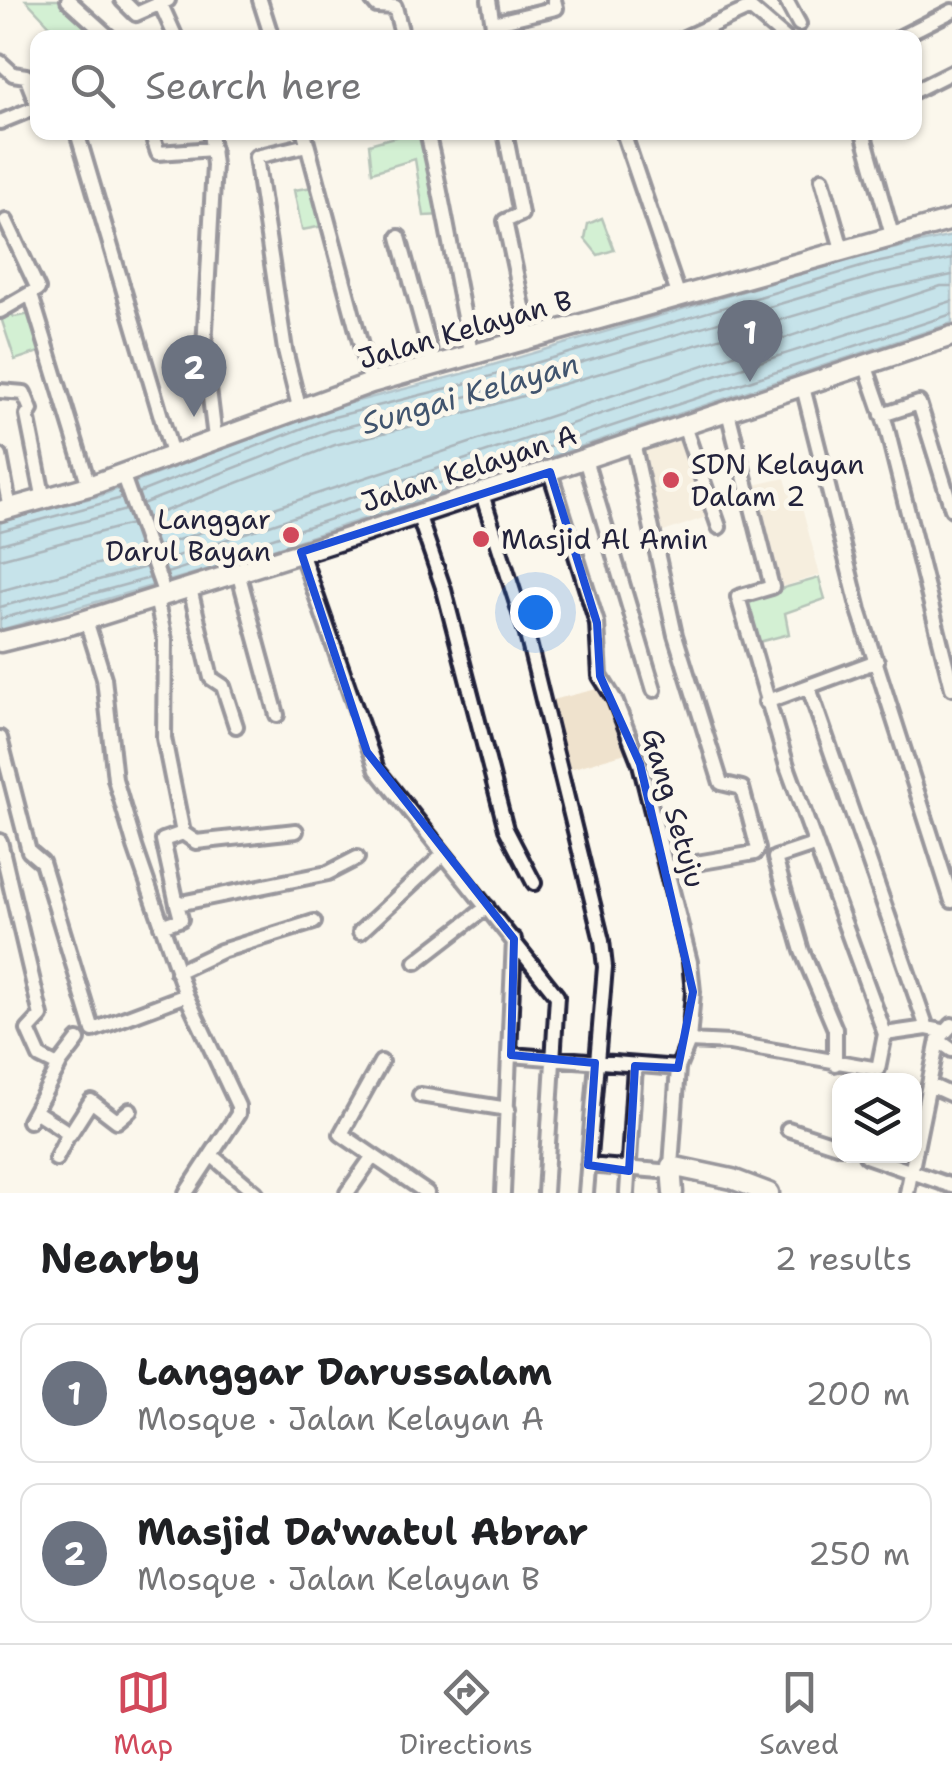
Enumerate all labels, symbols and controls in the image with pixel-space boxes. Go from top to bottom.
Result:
search box [30,30,922,140]
icon: search [65,58,120,113]
text: Search here [145,60,362,111]
street label: Jalan Kelayan B [354,280,576,378]
pin: 1 [718,300,782,382]
pin: 2 [162,334,226,417]
water label: Sungai Kelayan [356,343,583,444]
street label: Jalan Kelayan A [356,415,582,521]
place label: SDN Kelayan Dalam 2 [691,445,864,515]
marker: SDN Kelayan Dalam 2 [660,469,682,491]
place label: Langgar Darul Bayan [106,500,271,570]
place label: Masjid Al Amin [501,520,708,558]
marker: Langgar Darul Bayan [280,524,302,546]
marker: Masjid Al Amin [470,528,492,550]
your location [510,587,561,638]
street label: Gang Setuju [633,724,715,892]
map controls [832,1073,922,1163]
button: layers [832,1073,922,1163]
text: Nearby [40,1230,200,1286]
text: 2 results [775,1237,912,1280]
text: Langgar Darussalam [137,1346,552,1397]
text: 1 [67,1372,82,1415]
text: 200 m [806,1372,910,1415]
text: Mosque · Jalan Kelayan A [137,1397,544,1440]
text: Masjid Da'watul Abrar [137,1506,588,1557]
text: 2 [63,1532,86,1575]
text: 250 m [808,1532,910,1575]
text: Mosque · Jalan Kelayan B [137,1557,540,1600]
tab: Map [113,1665,173,1763]
tab: Directions [400,1665,533,1763]
tab: Saved [759,1665,839,1763]

